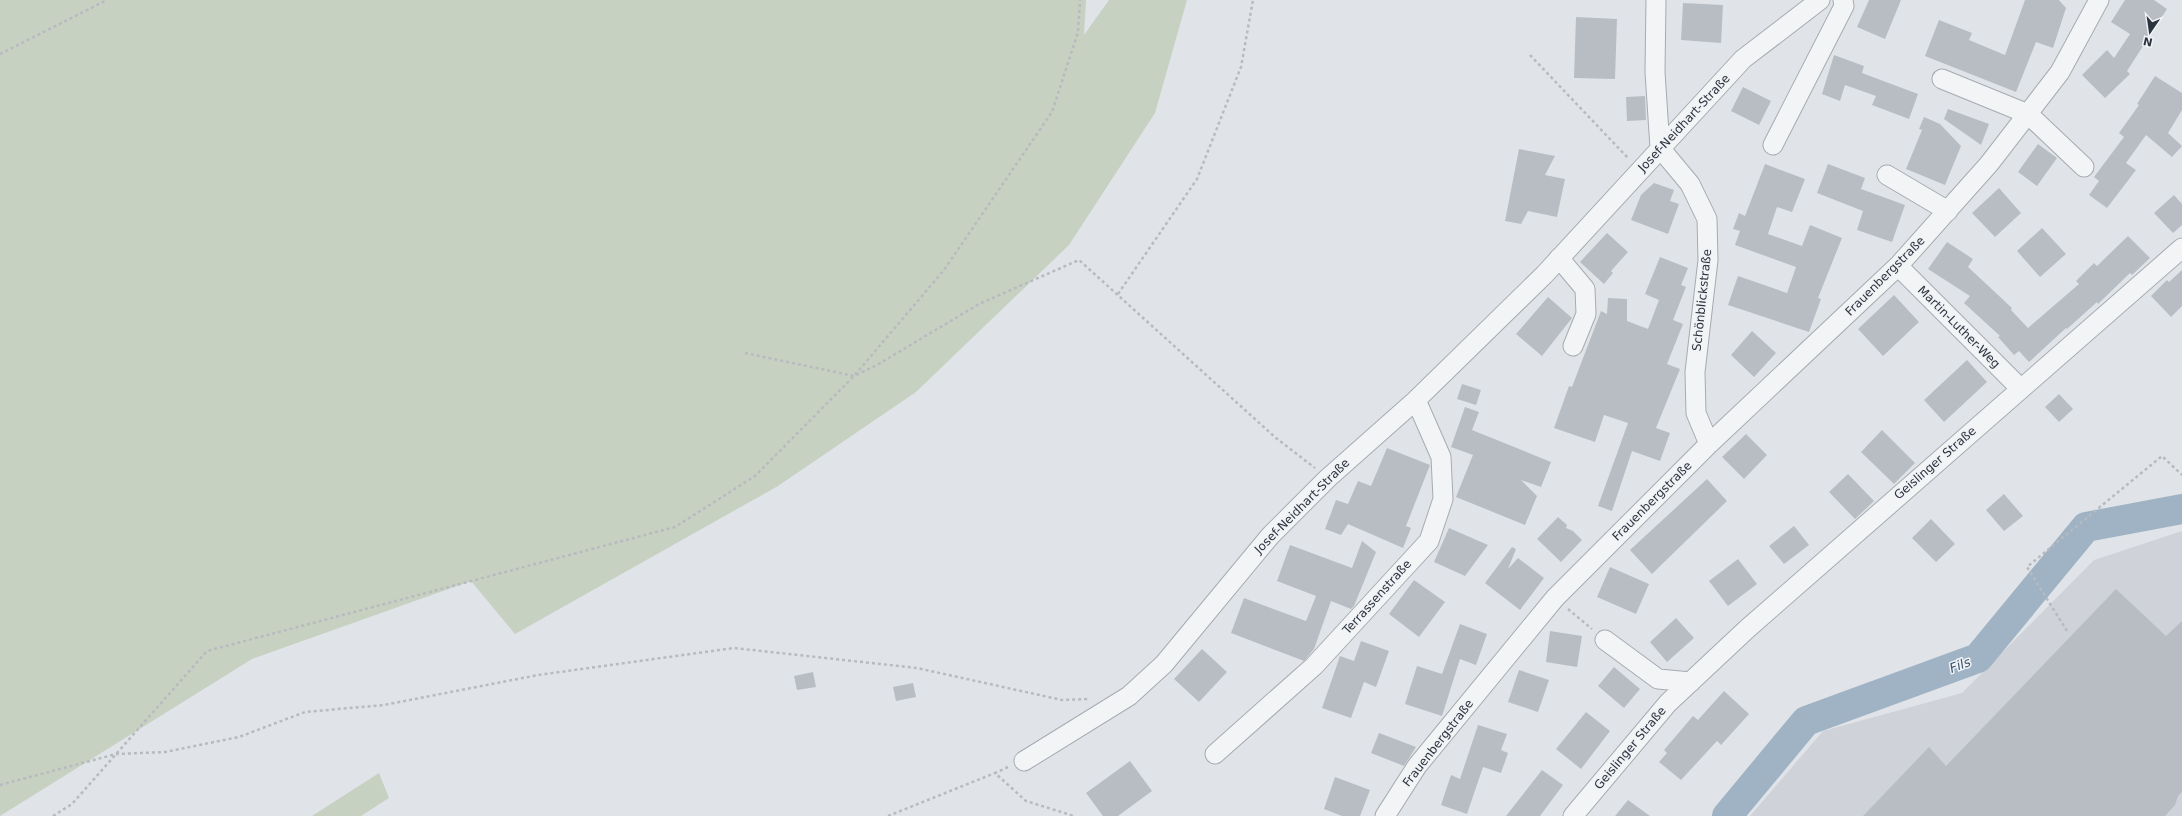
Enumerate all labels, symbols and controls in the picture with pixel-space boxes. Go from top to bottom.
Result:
north arrow [2130,12,2170,52]
text: N [2142,34,2154,49]
street label: Josef-Neidhart-Straße [1634,71,1733,175]
street label: Frauenbergstraße [1842,233,1928,319]
street label: Schönblickstraße [1690,248,1714,352]
street label: Martin-Luther-Weg [1915,283,2003,371]
street label: Geislinger Straße [1891,424,1979,502]
street label: Josef-Neidhart-Straße [1251,456,1352,557]
street label: Frauenbergstraße [1609,458,1695,544]
street label: Terrassenstraße [1339,557,1414,638]
water label: Fils [1947,654,1973,676]
street label: Frauenbergstraße [1400,697,1476,789]
street label: Geislinger Straße [1591,704,1669,792]

